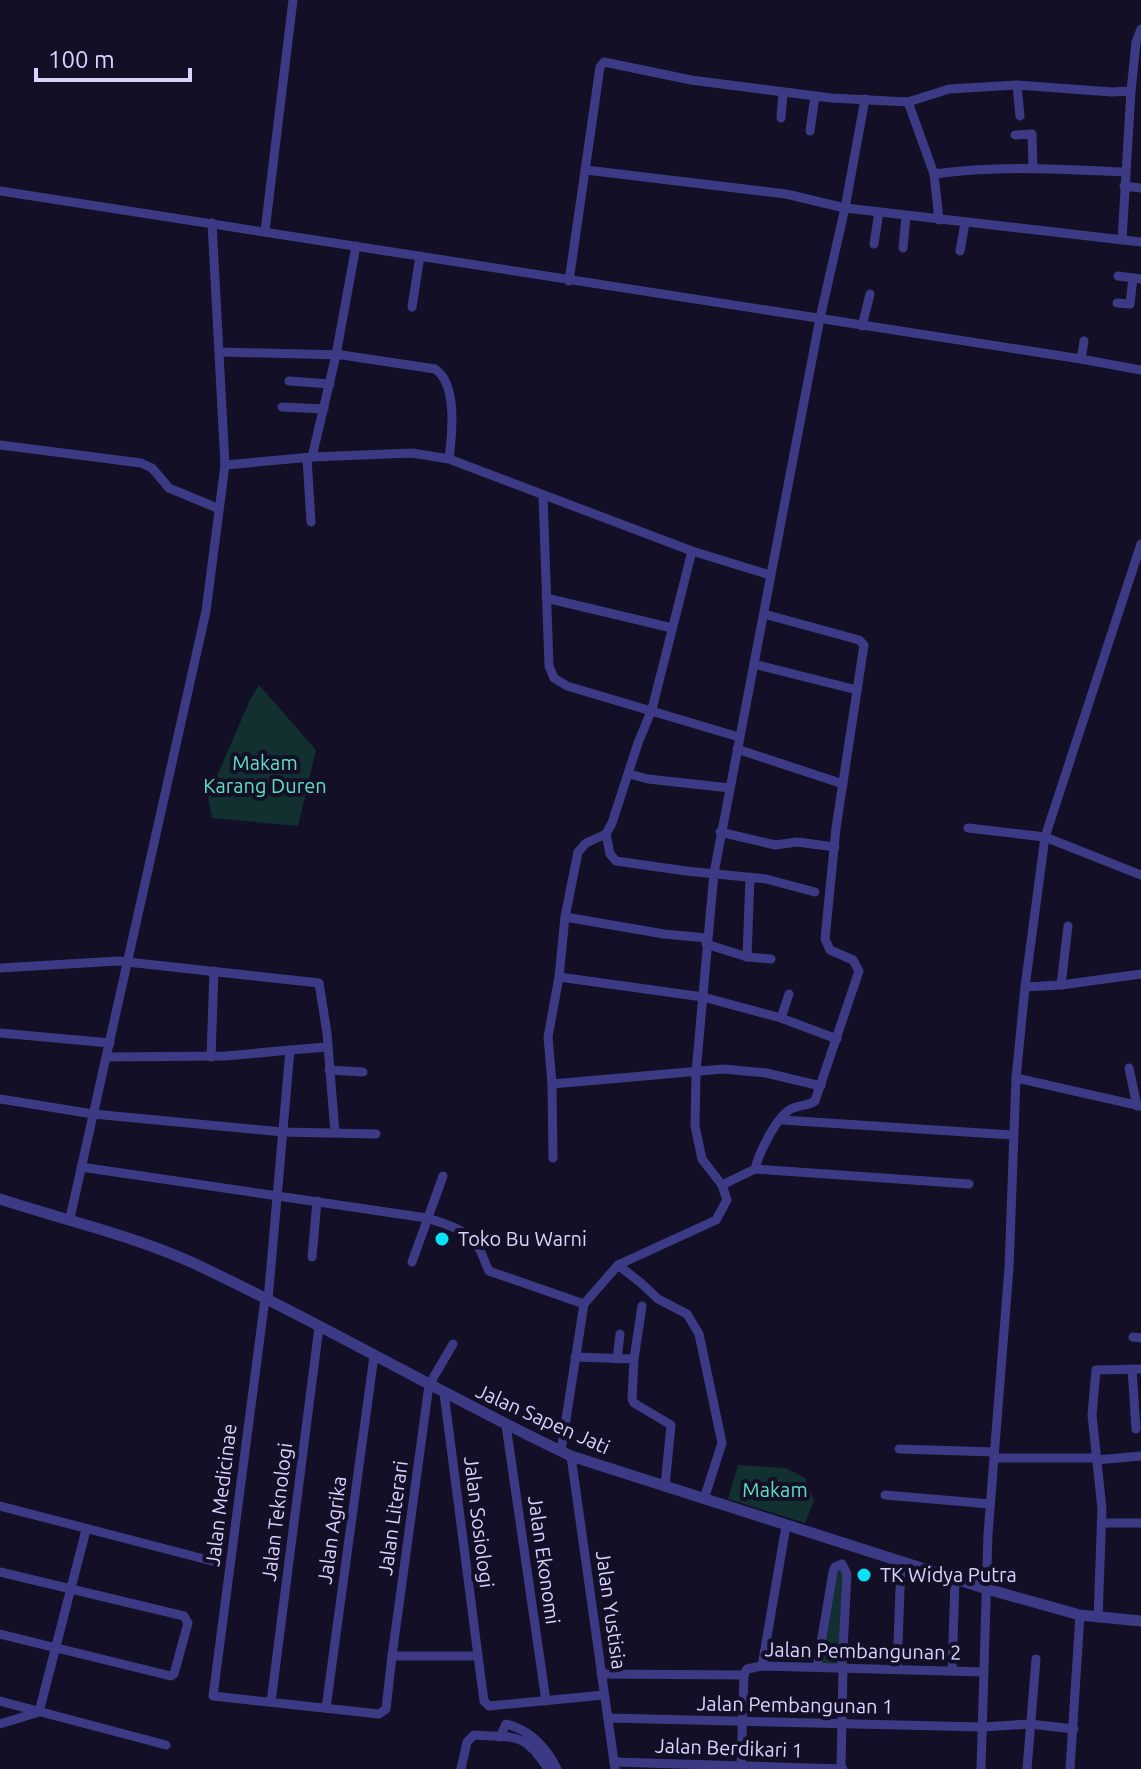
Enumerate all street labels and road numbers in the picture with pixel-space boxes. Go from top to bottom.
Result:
street label: Jalan Sapen Jati [473,1379,614,1458]
street label: Jalan Medicinae [200,1422,241,1568]
street label: Jalan Teknologi [257,1441,296,1583]
street label: Jalan Sosiologi [460,1455,499,1589]
street label: Jalan Literari [373,1459,412,1577]
street label: Jalan Agrika [313,1474,350,1585]
street label: Jalan Ekonomi [524,1494,565,1626]
street label: Jalan Yustisia [592,1549,631,1671]
street label: Jalan Pembangunan 2 [764,1637,962,1664]
street label: Jalan Pembangunan 1 [696,1691,894,1718]
street label: Jalan Berdikari 1 [655,1733,803,1762]

